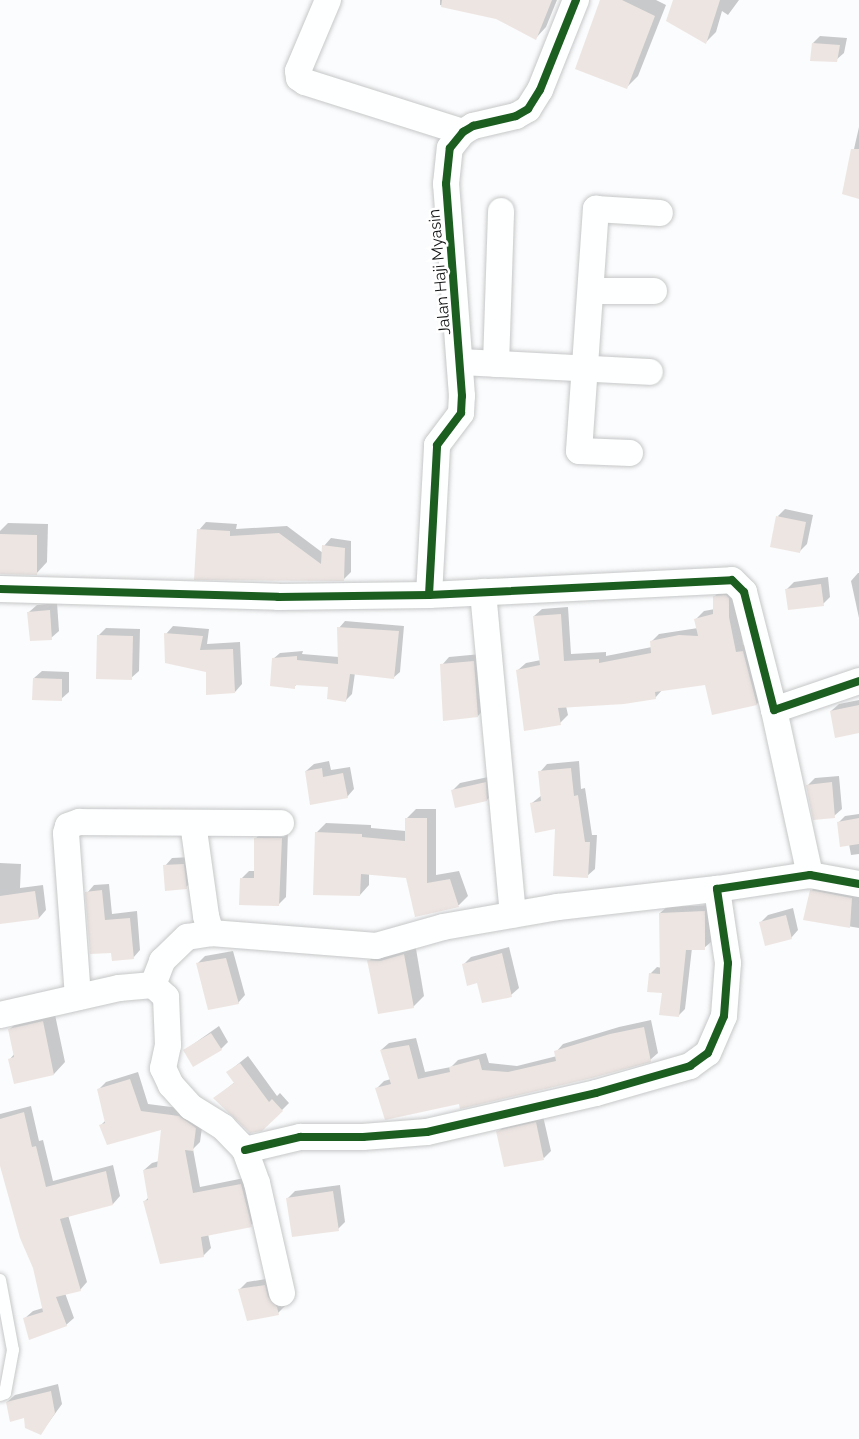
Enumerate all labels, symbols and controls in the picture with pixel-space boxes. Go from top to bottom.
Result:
street label: Jalan Haji Myasin [425,208,455,336]

